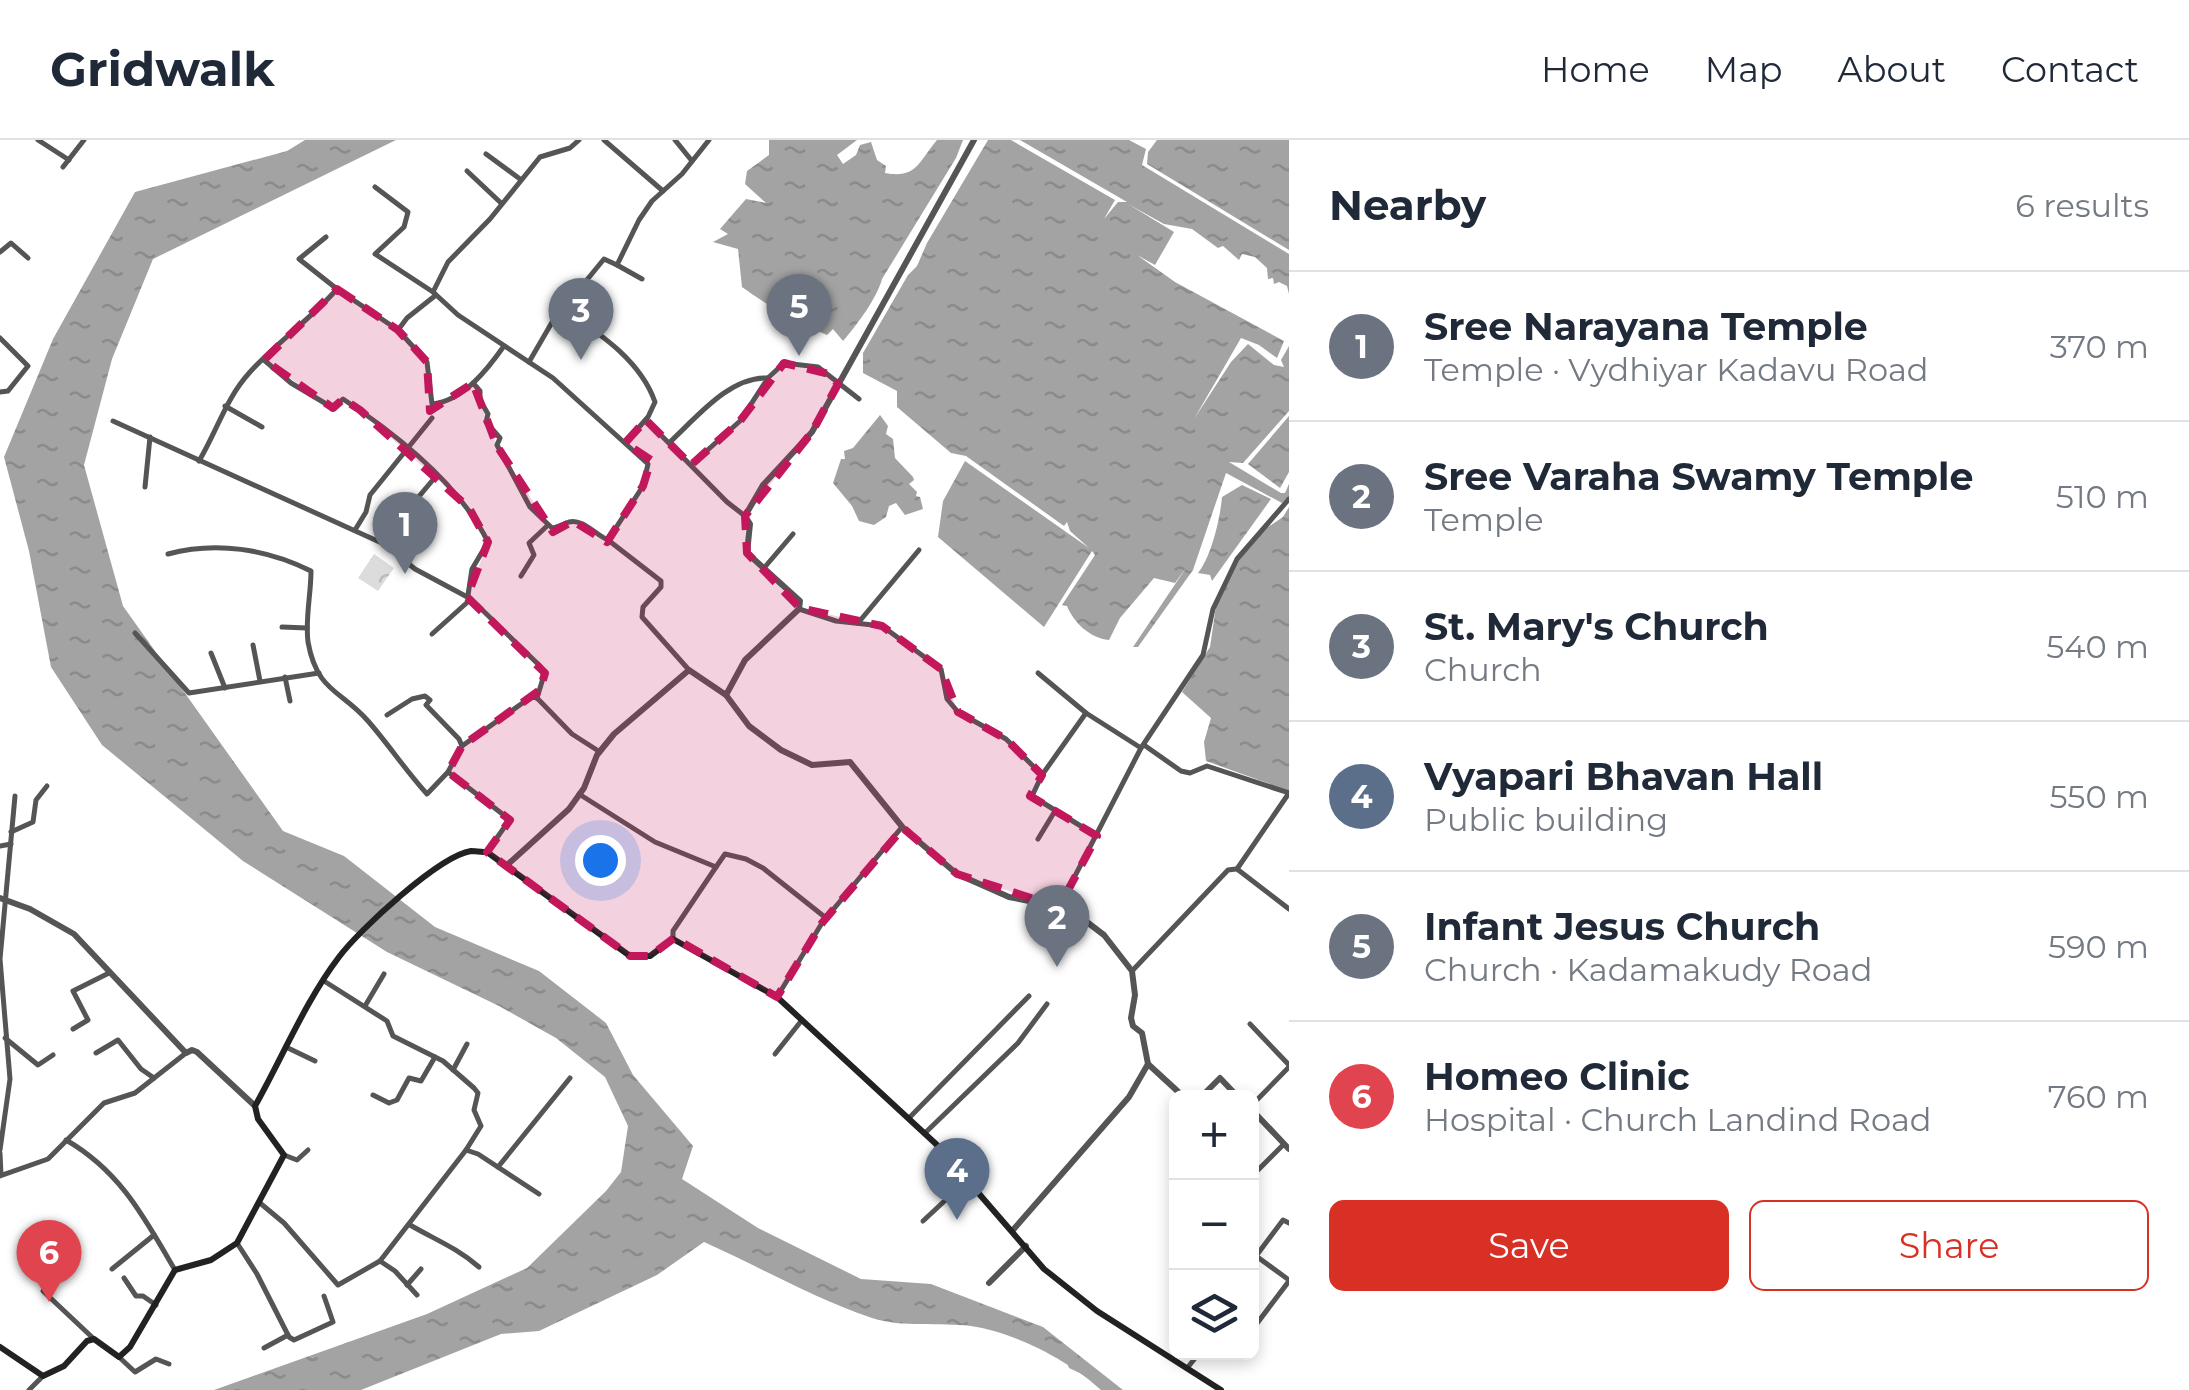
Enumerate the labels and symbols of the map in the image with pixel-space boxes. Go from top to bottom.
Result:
pin: 5 [766,274,832,356]
pin: 3 [548,278,614,360]
pin: 1 [372,492,438,574]
your location [575,835,626,886]
pin: 2 [1024,884,1090,967]
pin: 4 [924,1138,990,1220]
pin: 6 [17,1220,82,1302]

